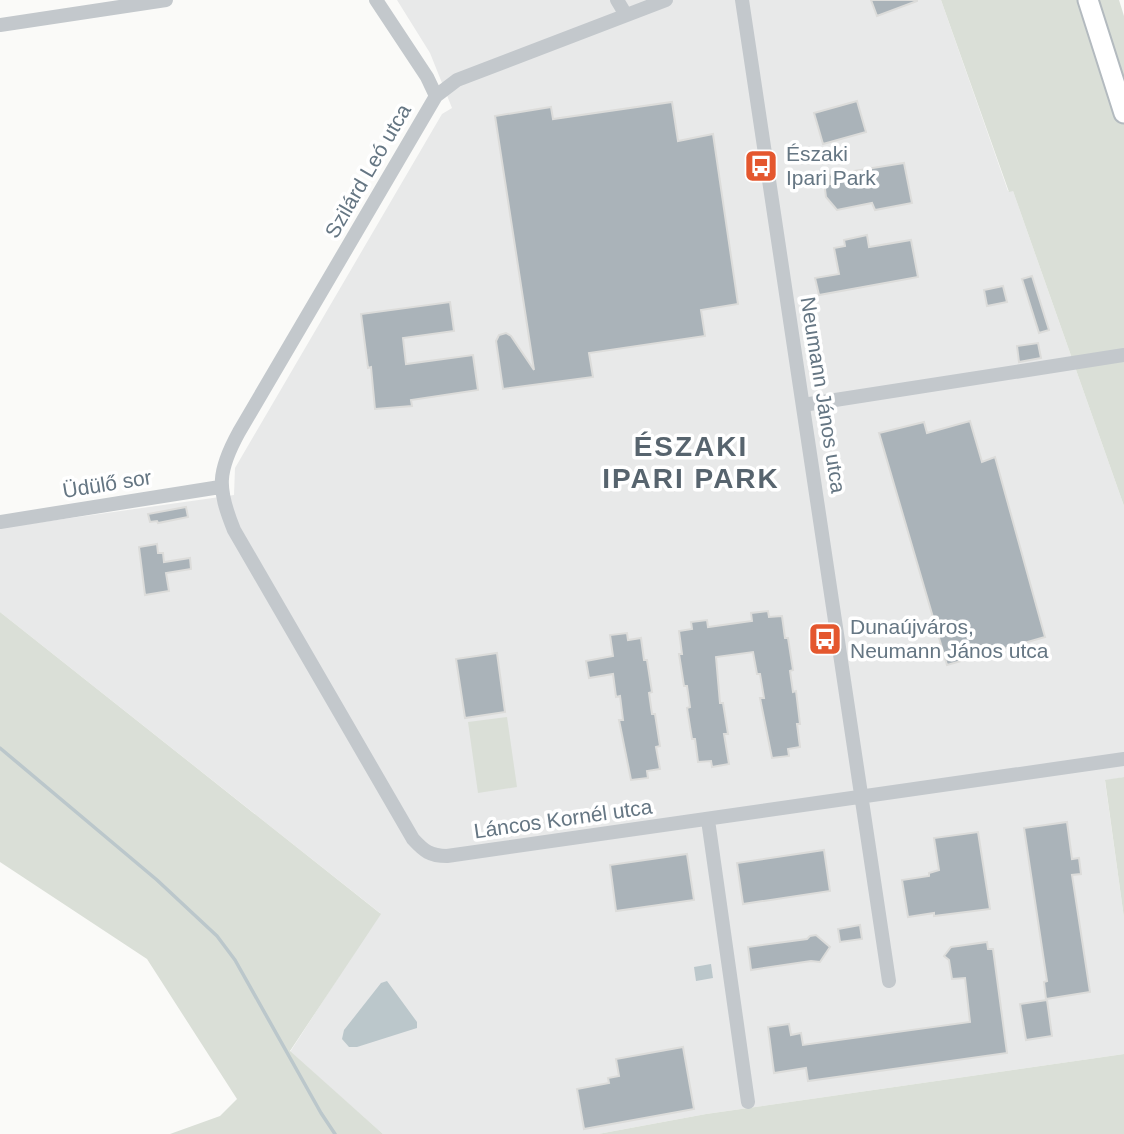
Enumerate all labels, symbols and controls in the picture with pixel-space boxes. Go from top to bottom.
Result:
street label: Szilárd Leó utca [320,100,415,242]
place label: Északi Ipari Park [786,142,876,189]
bus stop icon: Északi Ipari Park [742,147,780,185]
street label: Neumann János utca [797,295,850,495]
district label: ÉSZAKI IPARI PARK [602,431,780,494]
street label: Üdülő sor [61,465,153,502]
place label: Dunaújváros, Neumann János utca [850,615,1049,662]
bus stop icon: Dunaújváros, Neumann János utca [806,620,844,658]
street label: Láncos Kornél utca [472,795,654,842]

